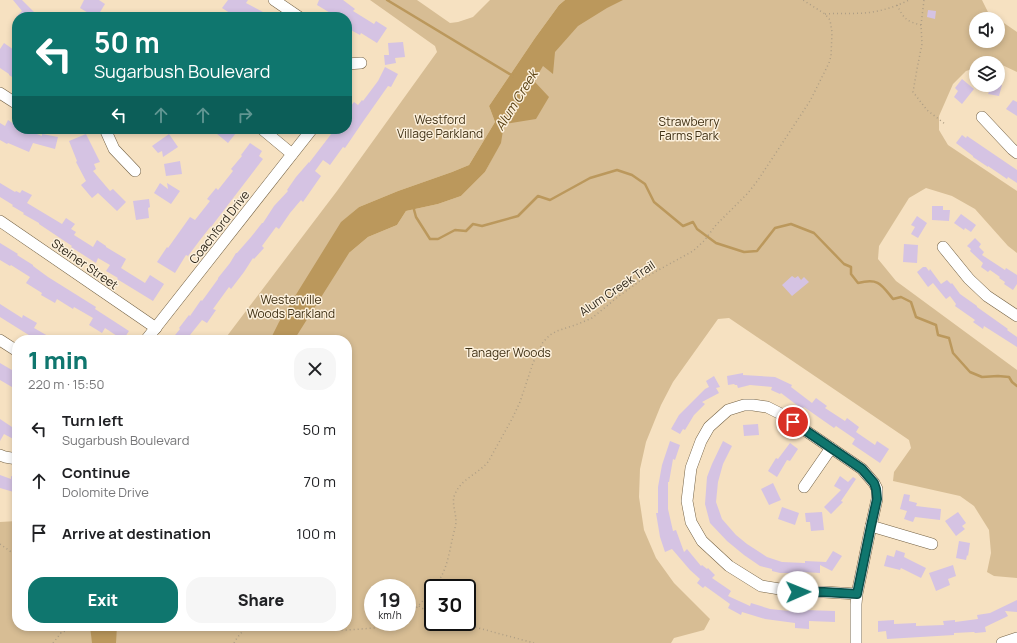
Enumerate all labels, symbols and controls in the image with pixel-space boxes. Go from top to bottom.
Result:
map controls [969,12,1005,92]
button: sound [969,12,1005,48]
text: 50 m [94,23,160,61]
icon: left [28,28,80,80]
button: layers [969,56,1005,92]
text: Sugarbush Boulevard [94,59,270,83]
water label: Alum Creek [490,64,543,134]
icon: left [108,104,130,126]
icon: ahead [150,104,172,126]
icon: ahead [192,104,214,126]
icon: right [234,104,256,126]
park label: Westford Village Parkland [397,111,483,142]
park label: Strawberry Farms Park [659,113,720,144]
street label: Coachford Drive [185,187,253,267]
street label: Steiner Street [48,235,122,293]
street label: Alum Creek Trail [576,256,658,320]
park label: Westerville Woods Parkland [247,291,335,322]
text: 1 min [28,343,88,376]
park label: Tanager Woods [465,344,551,361]
button: close [294,348,336,390]
text: 220 m · 15:50 [28,375,104,393]
pin [776,405,810,439]
text: Turn left [62,410,124,431]
icon: arrive [782,411,804,433]
icon: left [28,418,50,440]
text: 50 m [302,419,336,440]
text: Sugarbush Boulevard [62,431,189,449]
text: Continue [62,462,130,483]
icon: ahead [28,470,50,492]
text: 70 m [304,471,336,492]
text: Dolomite Drive [62,483,149,501]
icon: arrive [28,522,50,544]
text: Arrive at destination [62,523,211,544]
text: 100 m [296,523,336,544]
position arrow [777,571,819,613]
button: Exit [28,577,178,623]
button: Share [186,577,336,623]
speed limit sign: 30 [424,579,476,631]
text: 19 [379,586,401,613]
text: km/h [378,608,402,622]

